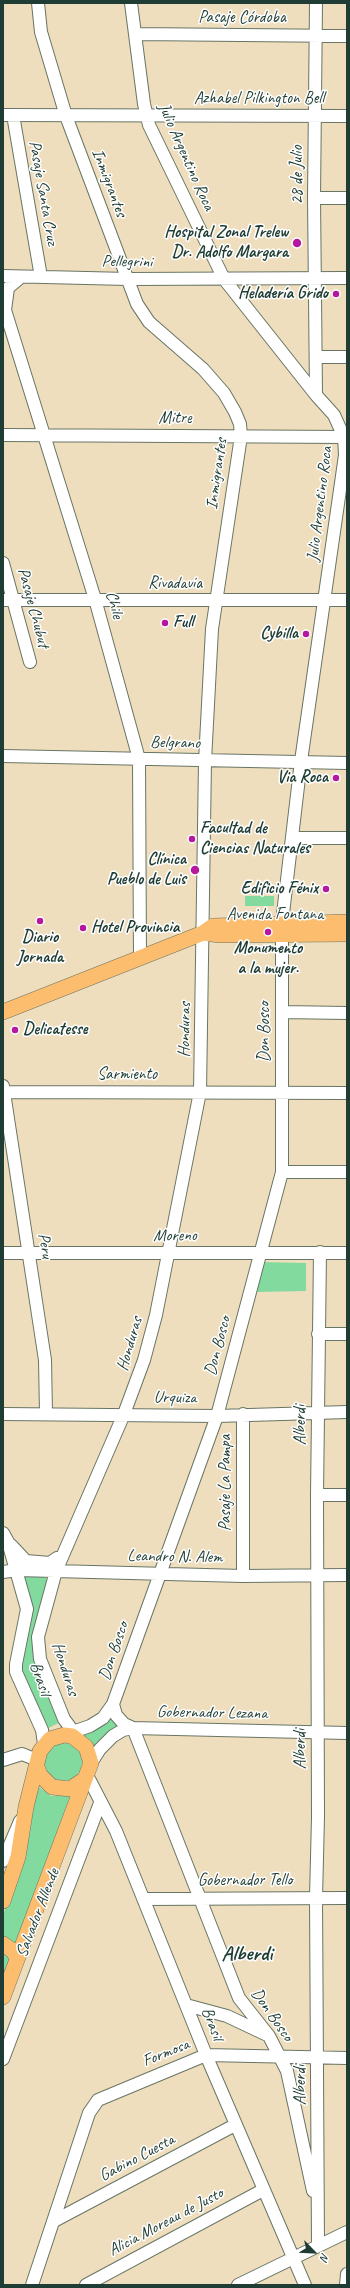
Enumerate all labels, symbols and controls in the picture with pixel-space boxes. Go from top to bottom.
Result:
street label: Pasaje Córdoba [198,8,286,28]
street label: Azhabel Pilkington Bell [194,89,324,109]
street label: Julio Argentino Roca [153,100,219,214]
street label: Pasaje Santa Cruz [24,139,62,247]
street label: 28 de Julio [288,145,308,205]
street label: Inmigrantes [87,146,131,220]
place label: Hospital Zonal Trelew Dr. Adolfo Margara [164,223,288,263]
marker: Hospital Zonal Trelew Dr. Adolfo Margara [291,237,303,249]
street label: Pellegrini [101,251,153,273]
place label: Heladería Grido [238,284,328,304]
marker: Heladería Grido [331,289,341,299]
street label: Mitre [159,409,191,429]
street label: Inmigrantes [202,437,232,511]
street label: Julio Argentino Roca [303,445,337,563]
street label: Pasaje Chubut [13,566,53,650]
street label: Rivadavia [148,574,202,594]
street label: Chile [100,589,128,621]
place label: Full [173,613,193,633]
marker: Full [160,618,170,628]
place label: Cybilla [260,624,298,644]
marker: Cybilla [301,629,311,639]
street label: Belgrano [150,732,200,754]
place label: Via Roca [277,768,328,788]
marker: Via Roca [331,773,341,783]
place label: Facultad de Ciencias Naturales [200,819,310,859]
marker: Facultad de Ciencias Naturales [187,834,197,844]
place label: Clínica Pueblo de Luis [107,850,186,890]
marker: Clínica Pueblo de Luis [189,864,201,876]
place label: Edificio Fénix [241,879,318,899]
marker: Edificio Fénix [321,884,331,894]
street label: Avenida Fontana [227,905,323,925]
marker: Diario Jornada [35,916,45,926]
place label: Hotel Provincia [91,918,179,938]
marker: Hotel Provincia [78,923,88,933]
marker: Monumento a la mujer. [263,927,273,937]
place label: Diario Jornada [17,928,63,968]
place label: Monumento a la mujer. [234,939,302,979]
street label: Honduras [174,1002,196,1058]
street label: Don Bosco [255,1002,275,1062]
place label: Delicatesse [23,1020,87,1040]
marker: Delicatesse [10,1025,20,1035]
street label: Sarmiento [97,1065,157,1085]
street label: Moreno [153,1225,197,1247]
street label: Peru [33,1232,57,1260]
street label: Don Bosco [200,1314,236,1378]
street label: Honduras [113,1315,147,1373]
street label: Urquiza [153,1387,197,1409]
street label: Alberdi [291,1405,311,1445]
street label: Pasaje La Pampa [216,1435,236,1531]
street label: Leandro N. Alem [127,1546,223,1568]
street label: Don Bosco [95,1619,133,1683]
street label: Honduras [47,1640,83,1698]
street label: Brasil [25,1660,55,1698]
street label: Gobernador Lezana [157,1702,267,1724]
street label: Alberdi [291,1729,311,1769]
street label: Salvador Allende [12,1866,64,1960]
street label: Gobernador Tello [198,1871,292,1891]
district label: Alberdi [222,1941,272,1967]
street label: Don Bosco [246,1984,298,2046]
street label: Brasil [196,2004,228,2044]
street label: Formosa [140,2034,192,2072]
street label: Alberdi [291,2065,311,2105]
street label: Gabino Cuesta [96,2130,178,2186]
street label: Alicia Moreau de Justo [105,2183,227,2261]
north arrow [294,2232,334,2272]
text: N [317,2251,333,2263]

